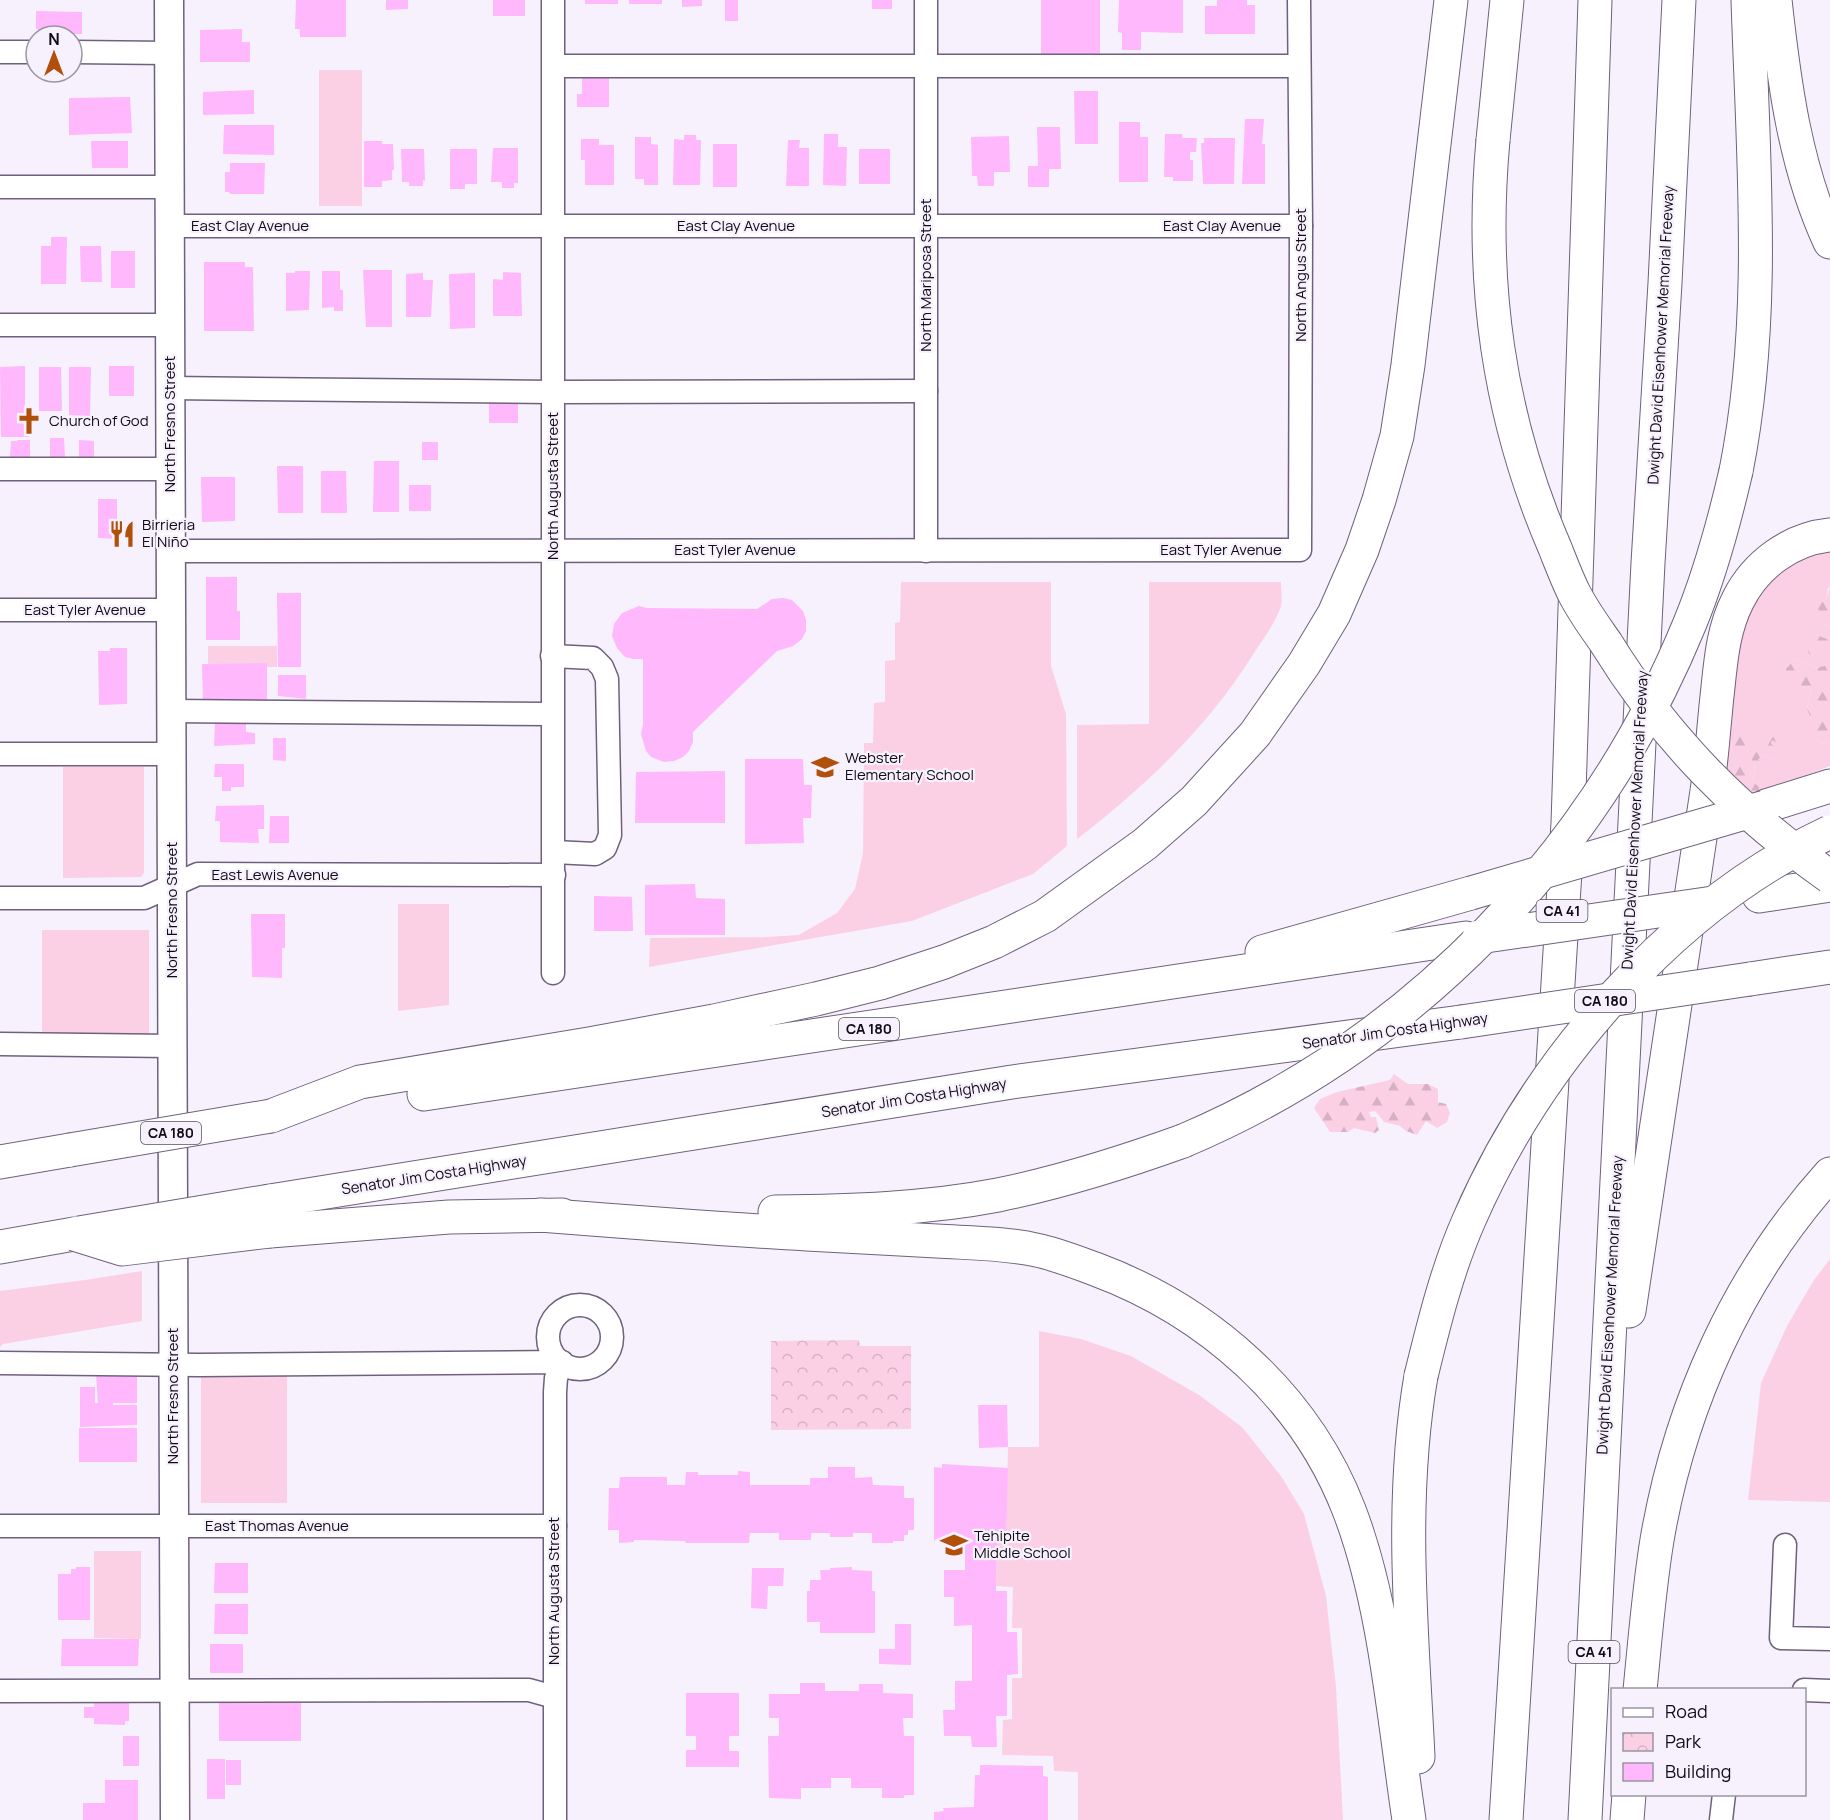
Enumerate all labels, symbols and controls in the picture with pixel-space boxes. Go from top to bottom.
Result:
north arrow [24,24,84,84]
text: N [48,28,60,50]
street label: Dwight David Eisenhower Memorial Freeway [1642,185,1679,485]
street label: North Mariposa Street [915,198,936,352]
street label: North Angus Street [1290,208,1311,342]
street label: East Clay Avenue [191,215,309,236]
street label: East Clay Avenue [677,215,795,236]
street label: East Clay Avenue [1163,215,1281,236]
street label: North Fresno Street [159,356,180,492]
church icon: Church of God [14,406,44,436]
place label: Church of God [49,410,149,431]
street label: North Augusta Street [542,412,563,560]
place label: Birrieria El Niño [142,514,195,552]
restaurant icon: Birrieria El Niño [107,519,137,549]
street label: East Tyler Avenue [674,539,796,560]
street label: East Tyler Avenue [1160,539,1282,560]
street label: East Tyler Avenue [24,599,146,620]
street label: Dwight David Eisenhower Memorial Freeway [1616,670,1653,970]
place label: Webster Elementary School [845,747,974,785]
school or university icon: Webster Elementary School [810,752,840,782]
street label: North Fresno Street [161,842,182,978]
street label: East Lewis Avenue [211,864,339,885]
road number: CA 41 [1536,900,1588,922]
road number: CA 180 [1575,990,1635,1012]
street label: Senator Jim Costa Highway [1301,1007,1489,1054]
road number: CA 180 [839,1018,899,1040]
street label: Senator Jim Costa Highway [820,1072,1008,1123]
road number: CA 180 [141,1122,201,1144]
street label: Senator Jim Costa Highway [340,1149,528,1200]
street label: Dwight David Eisenhower Memorial Freeway [1591,1155,1628,1455]
street label: North Fresno Street [162,1328,183,1464]
street label: East Thomas Avenue [205,1515,349,1536]
street label: North Augusta Street [543,1517,564,1665]
place label: Tehipite Middle School [974,1525,1071,1563]
school or university icon: Tehipite Middle School [939,1530,969,1560]
road number: CA 41 [1568,1641,1620,1663]
legend [1611,1688,1806,1796]
text: Road [1665,1699,1708,1723]
text: Park [1665,1729,1702,1753]
text: Building [1665,1759,1731,1783]

